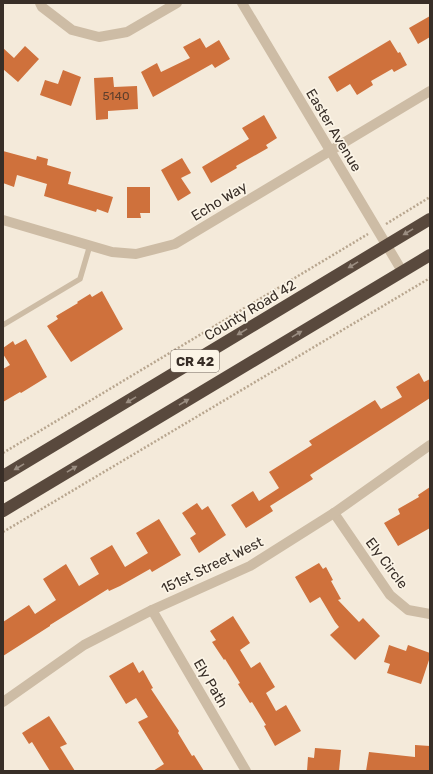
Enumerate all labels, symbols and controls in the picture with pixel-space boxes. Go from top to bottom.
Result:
street label: Easter Avenue [302,86,365,175]
house number: 5140 [102,89,130,103]
street label: Echo Way [188,178,250,225]
one-way arrow [402,228,414,235]
one-way arrow [347,261,359,268]
street label: County Road 42 [201,276,299,344]
one-way arrow [236,329,248,336]
one-way arrow [291,331,303,338]
road number: CR 42 [171,350,219,372]
one-way arrow [125,396,137,403]
one-way arrow [178,399,190,406]
one-way arrow [13,463,25,470]
one-way arrow [66,466,78,473]
street label: 151st Street West [159,533,266,597]
street label: Ely Circle [362,534,411,592]
street label: Ely Path [190,656,231,711]

